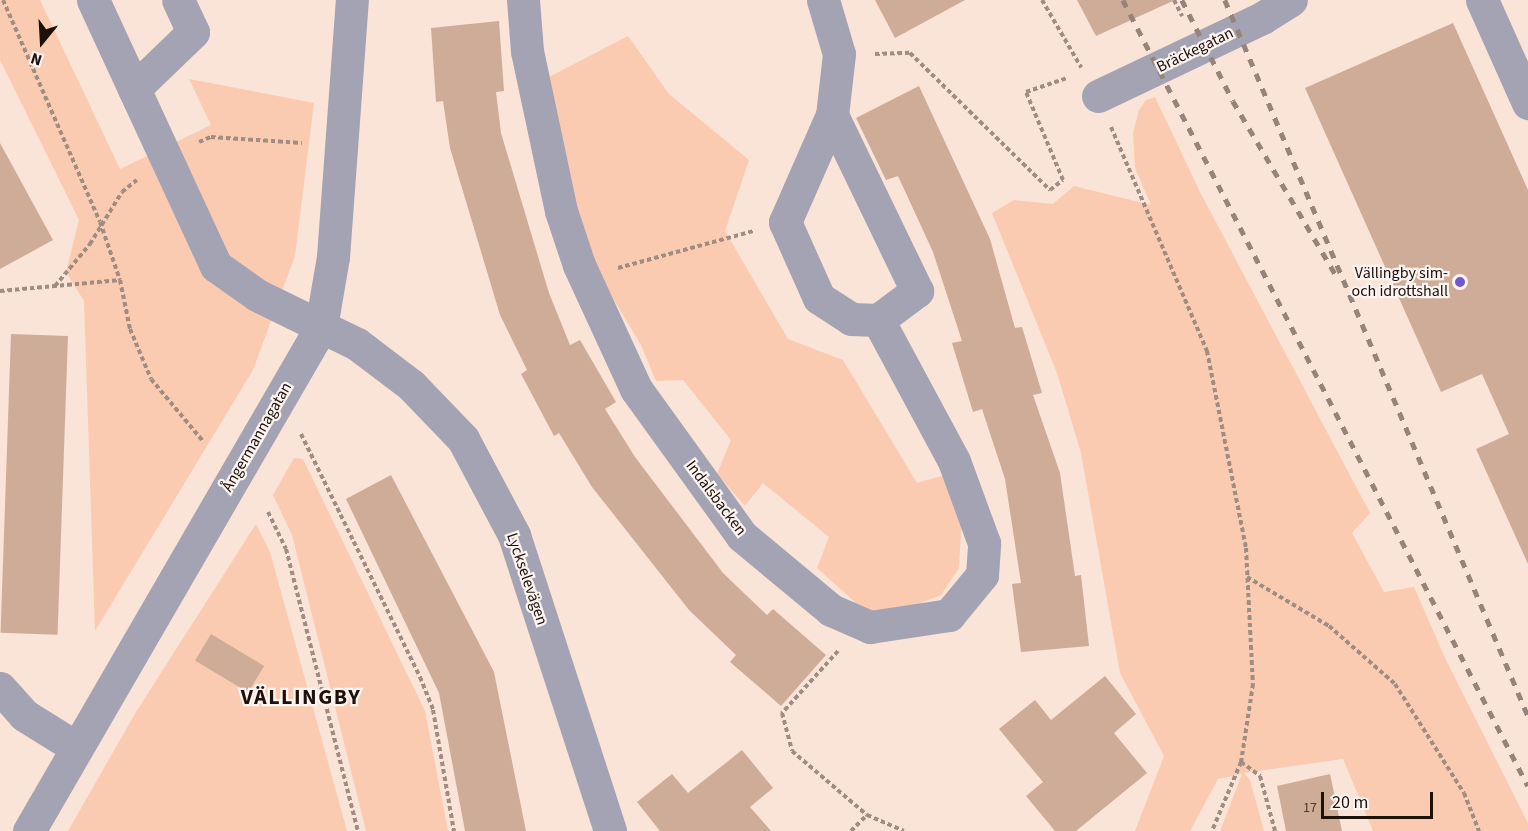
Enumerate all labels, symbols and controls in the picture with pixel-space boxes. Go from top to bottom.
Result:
north arrow [12,12,72,72]
street label: Bräckegatan [1154,23,1236,77]
text: N [28,47,45,71]
place label: Vällingby sim- och idrottshall [1352,263,1448,301]
marker: Vällingby sim- och idrottshall [1453,275,1467,289]
street label: Ångermannagatan [218,379,296,495]
street label: Indalsbacken [682,457,750,539]
street label: Lyckselevägen [502,530,552,628]
district label: VÄLLINGBY [241,685,361,711]
scale bar [1324,780,1436,818]
text: 20 m [1332,790,1368,815]
house number: 17 [1303,800,1317,816]

